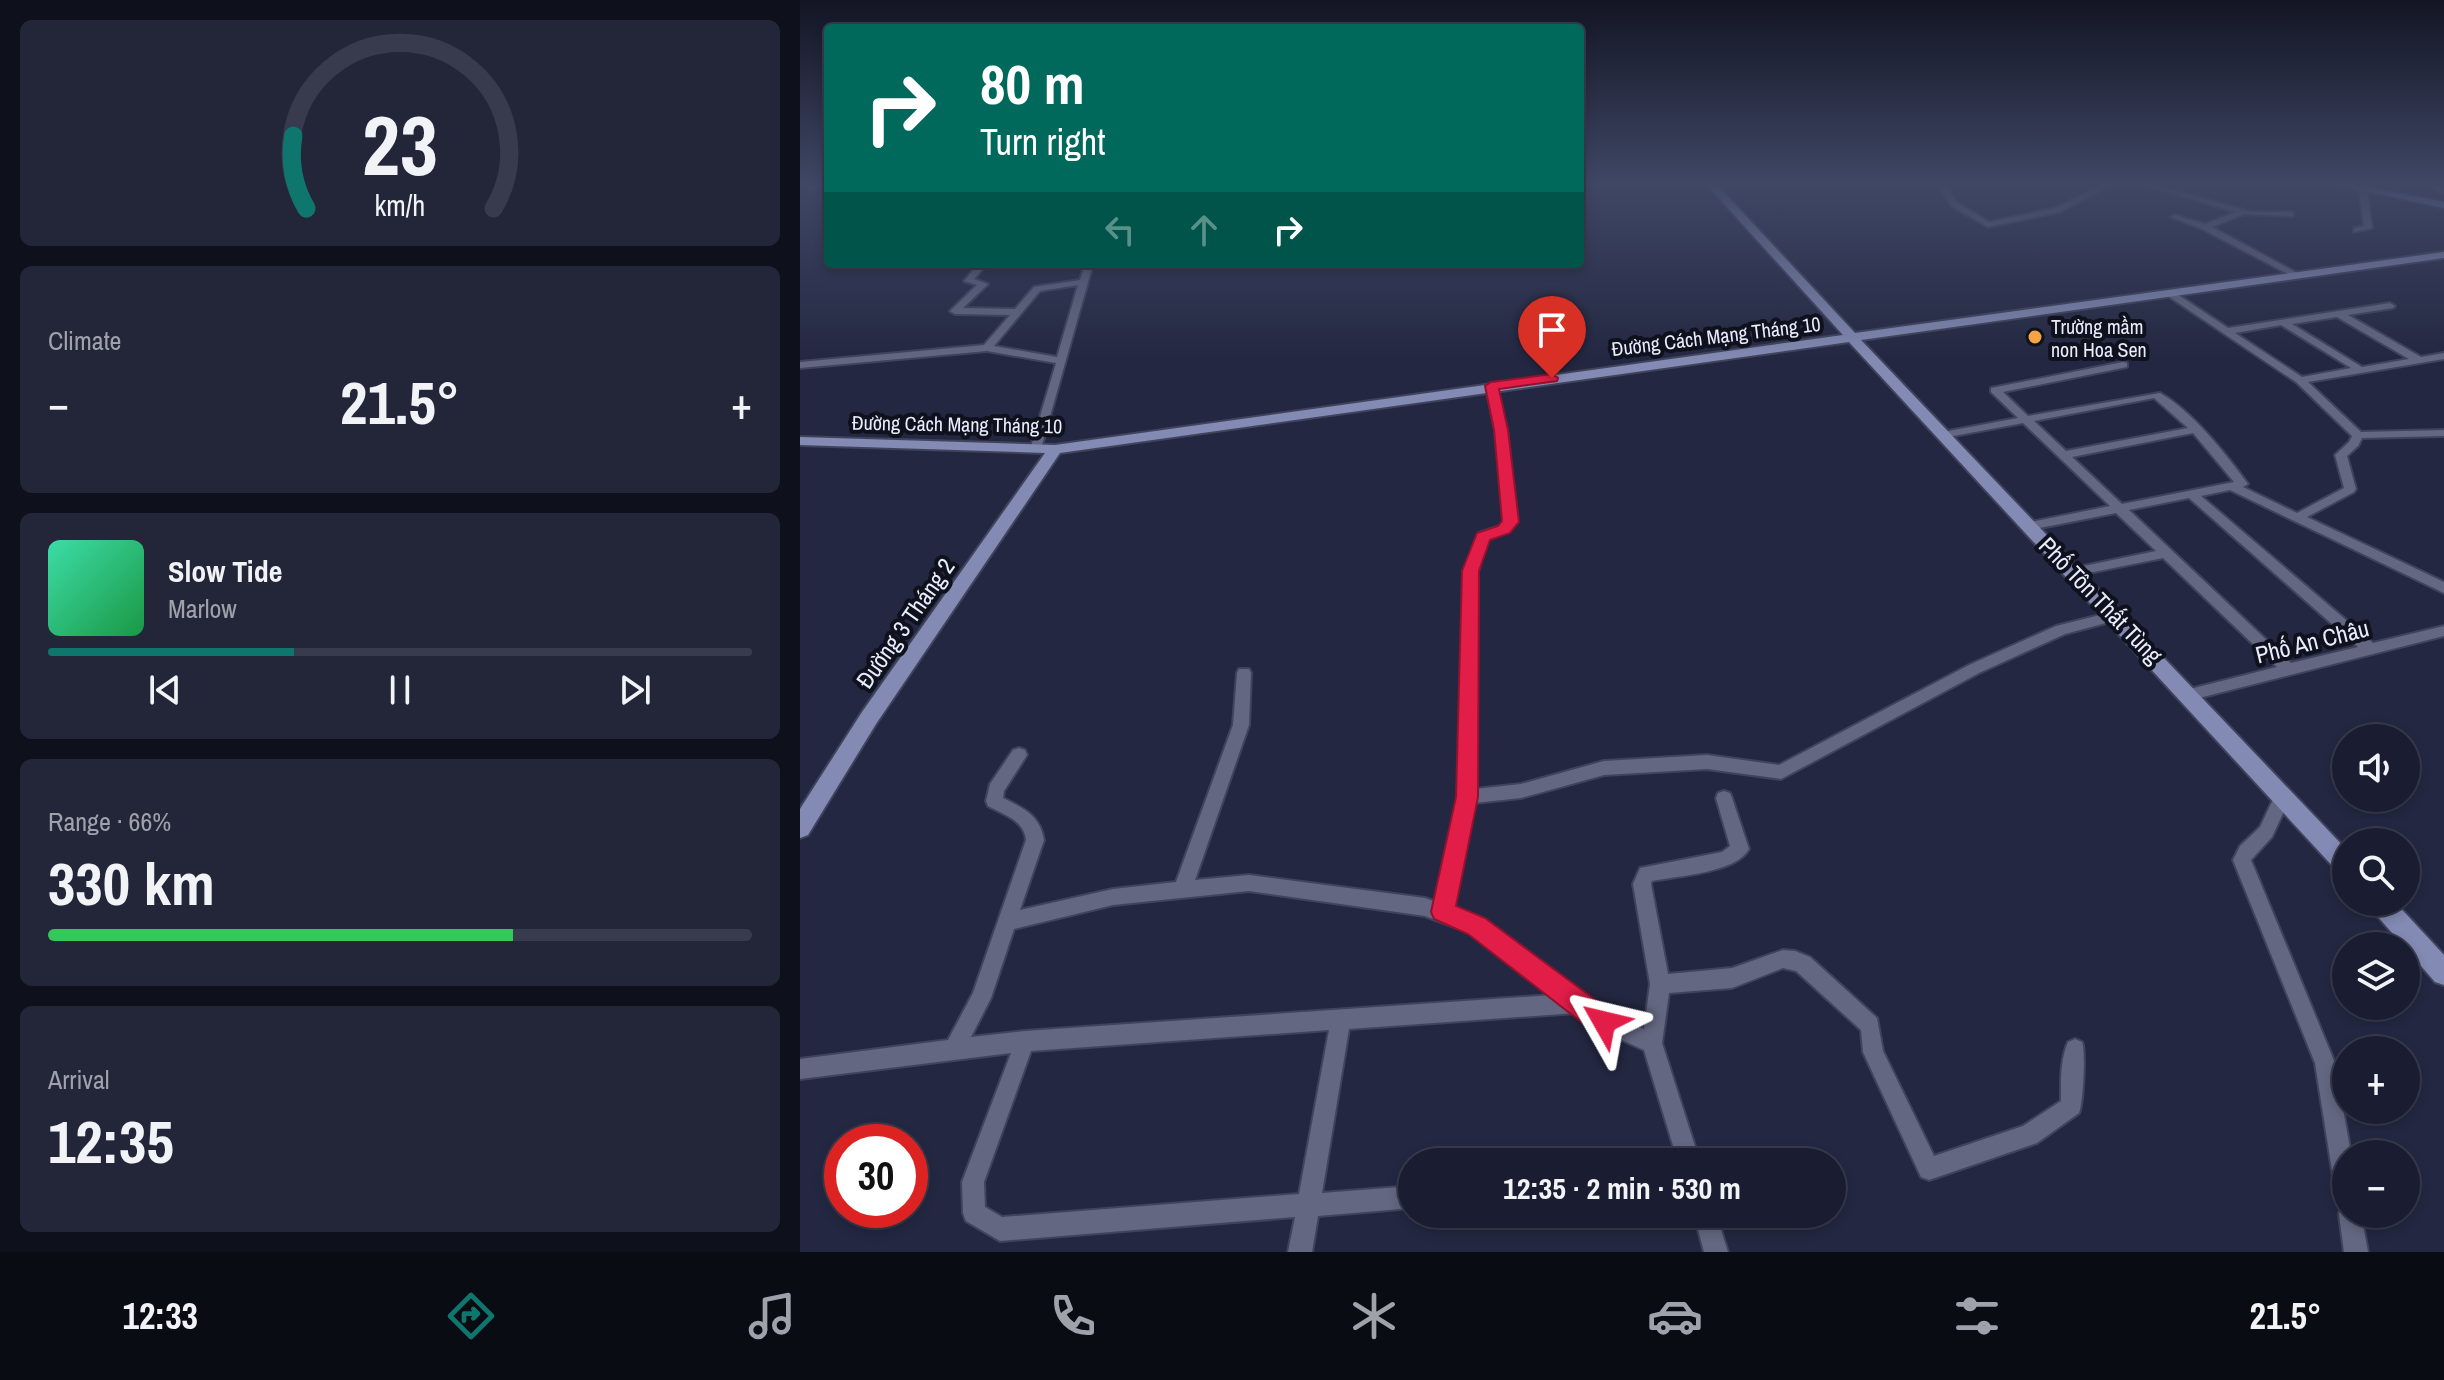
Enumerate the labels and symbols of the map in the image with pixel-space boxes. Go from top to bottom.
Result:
pin [1518,296,1586,378]
street label: Đường Cách Mạng Tháng 10 [1610,310,1822,362]
place label: Trường mầm non Hoa Sen [2051,313,2147,363]
marker: Trường mầm non Hoa Sen [2026,328,2044,346]
street label: Đường Cách Mạng Tháng 10 [852,409,1062,439]
street label: Phố Tôn Thất Tùng [2032,530,2170,670]
street label: Đường 3 Tháng 2 [848,552,962,694]
street label: Phố An Châu [2252,611,2372,671]
position arrow [1562,980,1646,1064]
speed limit sign: 30 [824,1124,928,1228]

